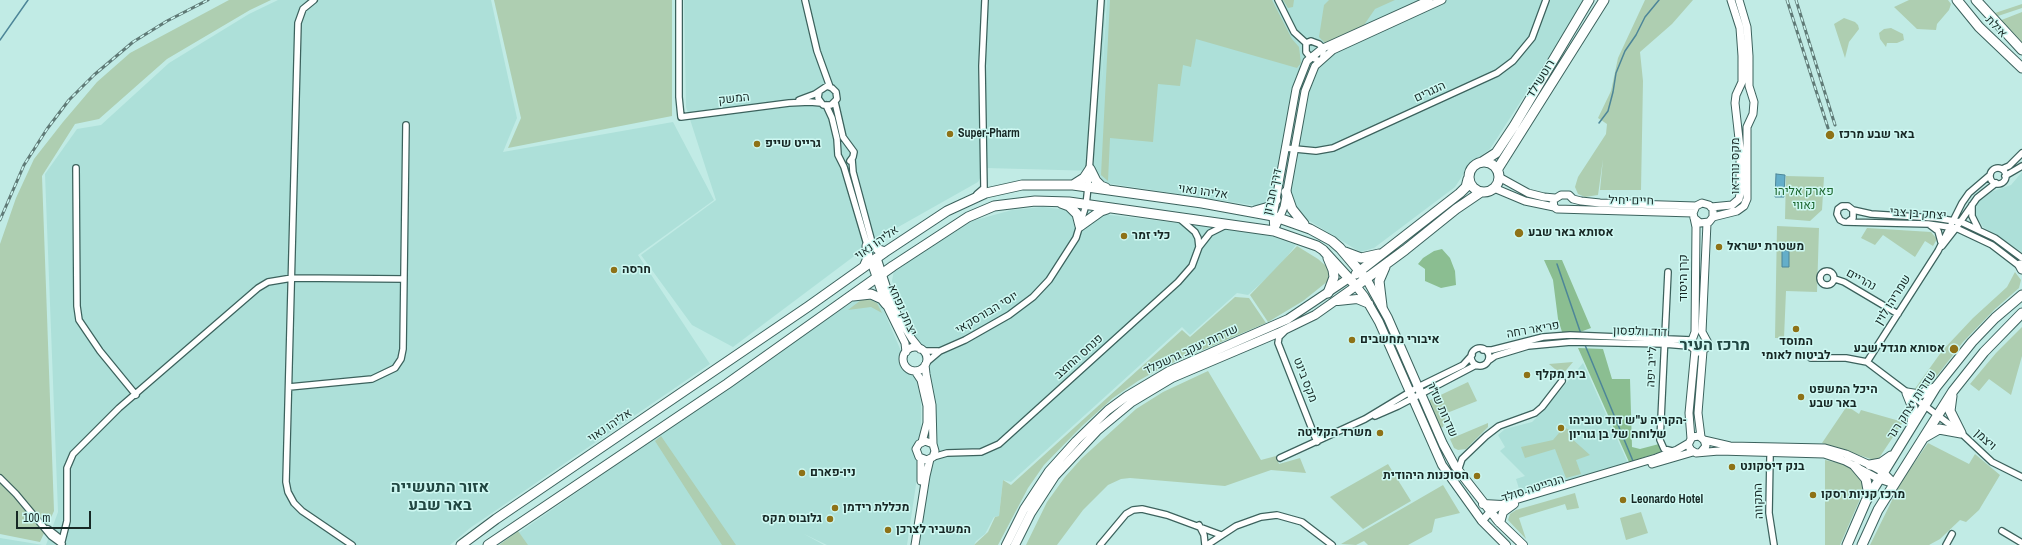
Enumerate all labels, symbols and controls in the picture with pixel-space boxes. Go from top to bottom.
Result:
street label: אילת [1982,13,2010,41]
street label: רוטשילד [1524,57,1558,101]
street label: הנגרים [1412,78,1448,106]
street label: המשק [717,90,751,108]
place label: Super-Pharm [958,127,1020,141]
place label: באר שבע מרכז [1839,128,1914,142]
marker: Super-Pharm [945,129,955,139]
marker: באר שבע מרכז [1824,129,1836,141]
place label: גרייט שייפ [765,137,821,151]
street label: מקס נורדאו [1729,138,1743,194]
marker: גרייט שייפ [752,139,762,149]
street label: דרך חברון [1261,167,1285,217]
street label: אליהו נאוי [1177,181,1229,203]
park label: פארק אליהו נאווי [1774,185,1834,213]
street label: חיים יחיל [1608,193,1654,209]
street label: יצחק בן צבי [1889,205,1947,223]
street label: אליהו נאוי [852,223,902,263]
place label: אסותא באר שבע [1528,226,1614,240]
marker: אסותא באר שבע [1513,227,1525,239]
place label: כלי זמר [1132,229,1170,243]
marker: כלי זמר [1119,231,1129,241]
place label: משטרת ישראל [1727,240,1804,254]
marker: משטרת ישראל [1714,242,1724,252]
street label: קרן היסוד [1677,254,1691,302]
place label: חרסה [622,263,651,277]
marker: חרסה [609,265,619,275]
street label: נהריים [1843,266,1879,294]
street label: שמריהו לוין [1872,272,1914,328]
street label: יצחק נפחא [884,282,920,338]
street label: יוסי הבורסקאי [953,289,1021,337]
street label: פריאר רחה [1505,318,1561,342]
street label: שדרות יעקב גרשפלד [1142,322,1240,378]
street label: דוד וולפסון [1613,324,1667,340]
marker: המוסד לביטוח לאומי [1791,324,1801,334]
street label: פנחס החוצב [1052,331,1106,383]
place label: איבורי מחשבים [1360,333,1439,347]
marker: איבורי מחשבים [1347,335,1357,345]
place label: המוסד לביטוח לאומי [1761,335,1831,363]
district label: מרכז העיר [1680,336,1750,356]
place label: אסותא מגדל שבע [1853,342,1945,356]
marker: אסותא מגדל שבע [1948,343,1960,355]
street label: לייב יפה [1644,346,1660,388]
street label: מקס בינט [1290,355,1320,405]
place label: בית מקלף [1535,368,1586,382]
street label: שדרות יצחק רגר [1884,368,1940,442]
marker: בית מקלף [1522,370,1532,380]
street label: שדרות שז"ר [1424,380,1460,440]
place label: היכל המשפט באר שבע [1809,383,1878,411]
marker: היכל המשפט באר שבע [1796,392,1806,402]
street label: אליהו נאוי [585,406,635,446]
place label: הקריה ע"ש דוד טוביהו- שלוחה של בן גוריון [1569,414,1686,442]
marker: הקריה ע"ש דוד טוביהו- שלוחה של בן גוריון [1556,423,1566,433]
place label: משרד הקליטה [1297,426,1372,440]
street label: ויצמן [1971,426,1999,454]
marker: משרד הקליטה [1375,428,1385,438]
place label: בנק דיסקונט [1740,460,1804,474]
marker: בנק דיסקונט [1727,462,1737,472]
place label: ניו-פארם [810,466,856,480]
marker: ניו-פארם [797,468,807,478]
place label: הסוכנות היהודית [1383,469,1469,483]
marker: הסוכנות היהודית [1472,471,1482,481]
street label: הנרייטה סולד [1500,472,1566,506]
district label: אזור התעשייה באר שבע [391,478,489,516]
street label: התקווה [1751,483,1767,519]
place label: מרכז קניות רסקו [1821,488,1905,502]
marker: מרכז קניות רסקו [1808,490,1818,500]
place label: Leonardo Hotel [1631,493,1703,507]
marker: Leonardo Hotel [1618,495,1628,505]
place label: מכללת רידמן [843,501,910,515]
scale bar [18,503,93,529]
marker: מכללת רידמן [830,503,840,513]
text: 100 m [23,510,50,526]
place label: גלובוס מקס [762,512,822,526]
marker: גלובוס מקס [825,514,835,524]
place label: המשביר לצרכן [896,523,971,537]
marker: המשביר לצרכן [883,525,893,535]

